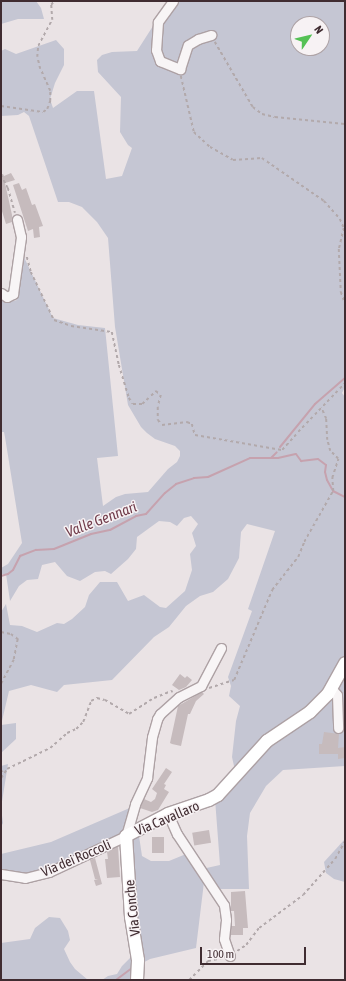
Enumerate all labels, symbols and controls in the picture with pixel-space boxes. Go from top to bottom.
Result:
north arrow [290,16,330,56]
text: N [312,24,326,36]
water label: Valle Gennari [63,497,139,541]
street label: Via Cavallaro [132,797,202,839]
street label: Via dei Roccoli [39,836,113,880]
street label: Via Conche [121,879,143,937]
scale bar [202,939,308,965]
text: 100 m [207,947,234,961]

